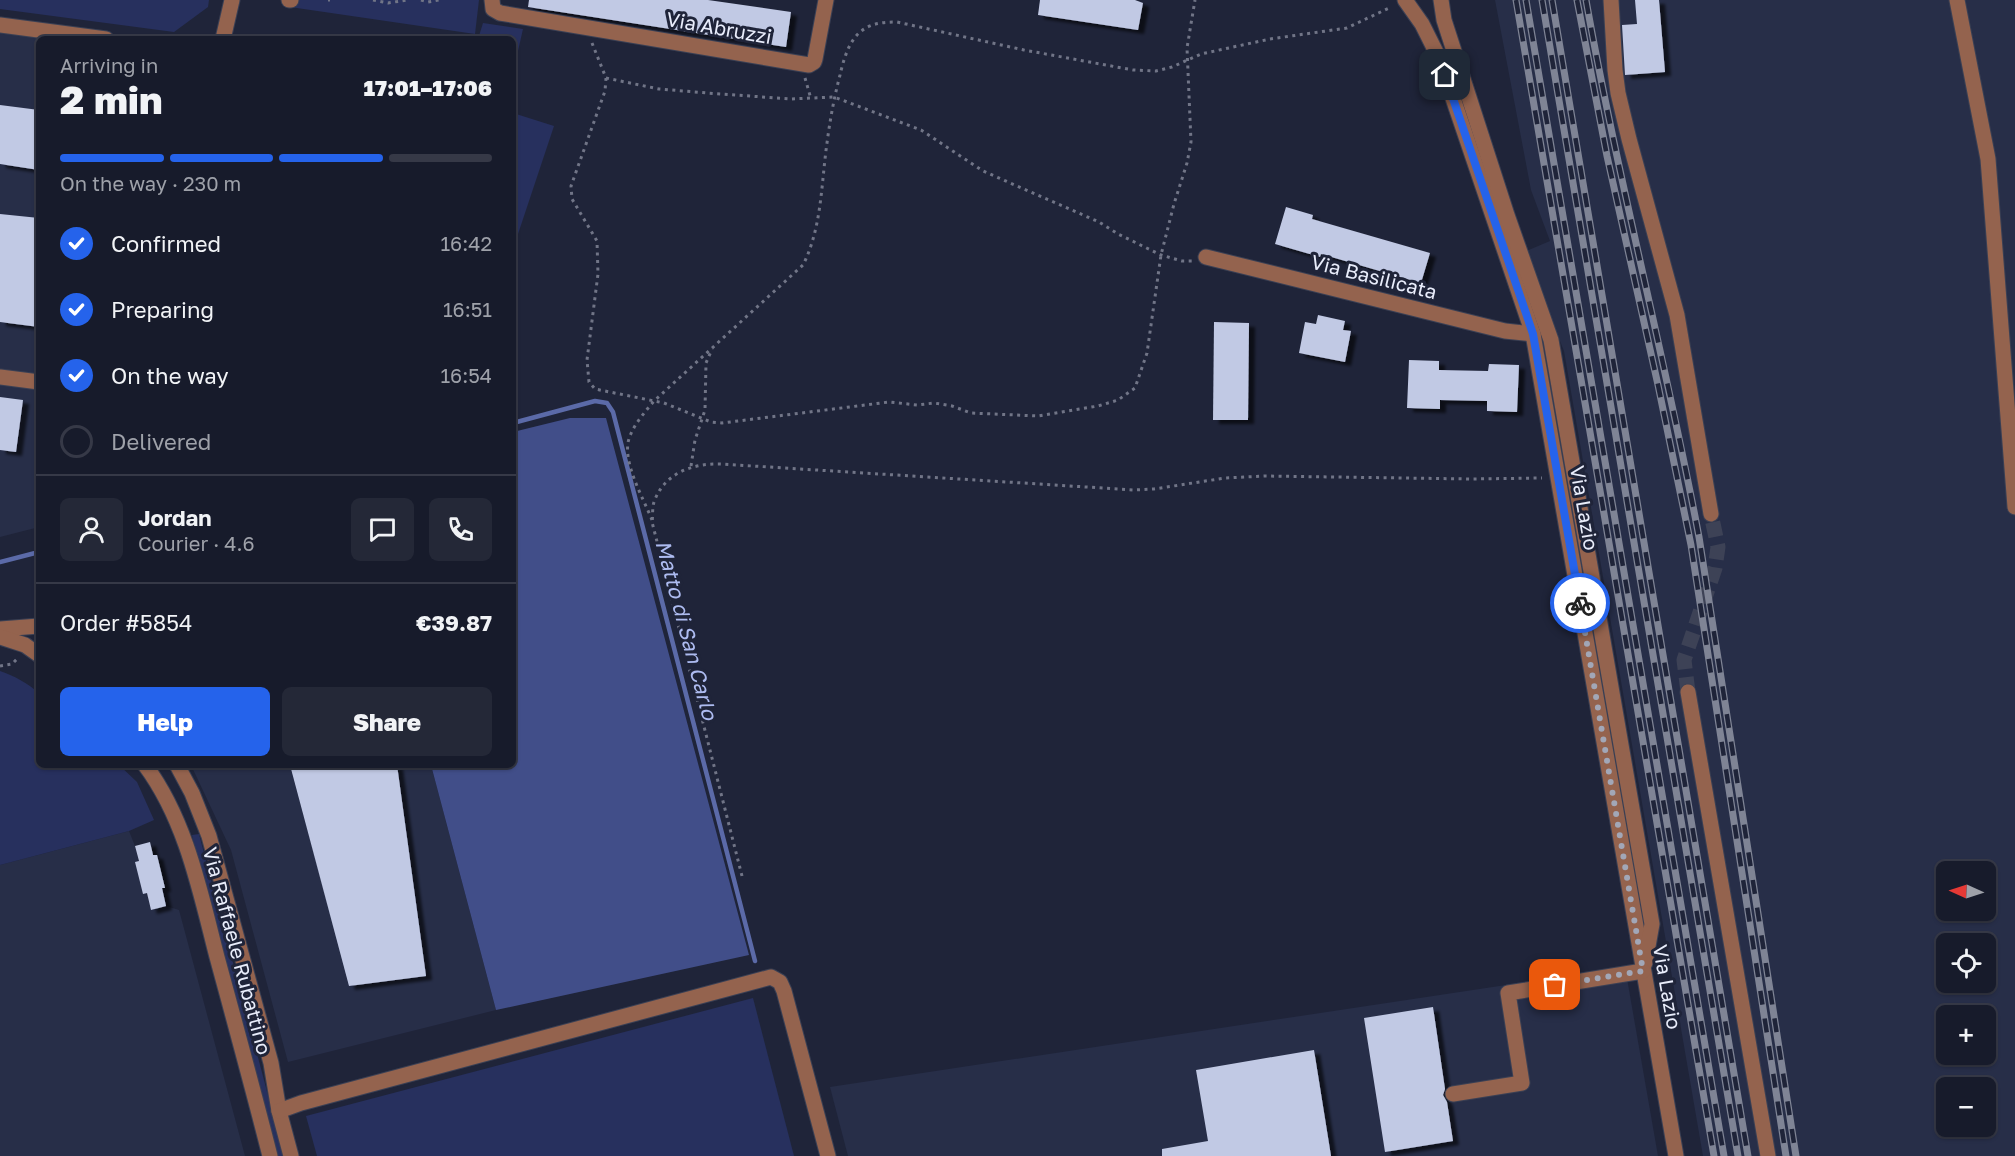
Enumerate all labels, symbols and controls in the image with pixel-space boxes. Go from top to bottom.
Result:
street label: Via Abruzzi [665,6,774,48]
pin [1419,49,1470,100]
text: Arriving in [60,53,158,77]
icon: home [1428,58,1461,91]
text: 17:01–17:06 [363,74,492,101]
text: 2 min [60,76,163,123]
text: On the way · 230 m [60,171,241,195]
icon: check [60,227,93,260]
text: Confirmed [111,230,221,257]
text: 16:42 [440,231,492,255]
street label: Via Basilicata [1309,249,1440,303]
icon: check [60,293,93,326]
text: Preparing [111,296,214,323]
text: 16:51 [443,297,492,321]
icon: check [60,359,93,392]
text: On the way [111,362,229,389]
text: 16:54 [440,363,492,387]
text: Delivered [111,428,211,455]
street label: Via Lazio [1566,464,1604,552]
button: person [60,498,123,561]
button: chat [351,498,414,561]
button: phone [429,498,492,561]
text: Jordan [138,504,212,531]
text: Courier · 4.6 [138,531,255,555]
water label: Matto di San Carlo [650,537,724,724]
courier [1550,573,1610,633]
icon: bike [1564,587,1597,620]
text: Order #5854 [60,609,192,636]
text: €39.87 [416,609,492,636]
button: Help [60,687,270,756]
button: Share [282,687,492,756]
street label: Via Raffaele Rubattino [199,844,277,1057]
north arrow [1936,861,1996,921]
map controls [1936,861,1996,1137]
button: locate [1936,933,1996,993]
street label: Via Lazio [1649,943,1687,1031]
pin [1529,959,1580,1010]
icon: bag [1538,968,1571,1001]
button: + [1936,1005,1996,1065]
button: − [1936,1077,1996,1137]

